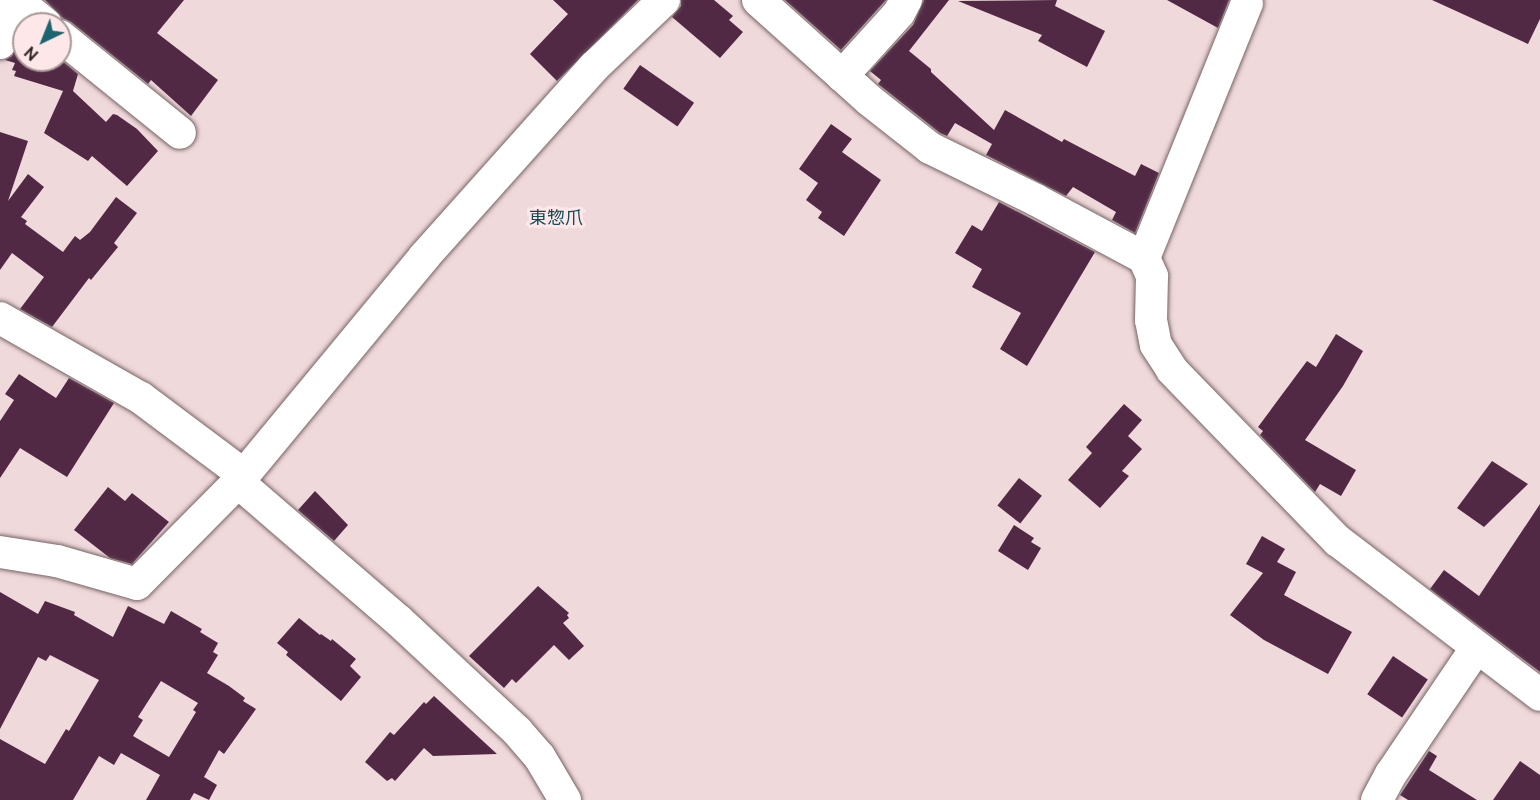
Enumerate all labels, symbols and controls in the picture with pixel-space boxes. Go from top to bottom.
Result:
north arrow [12,12,72,72]
text: N [21,43,42,64]
district label: 東惣爪 [529,206,583,228]

